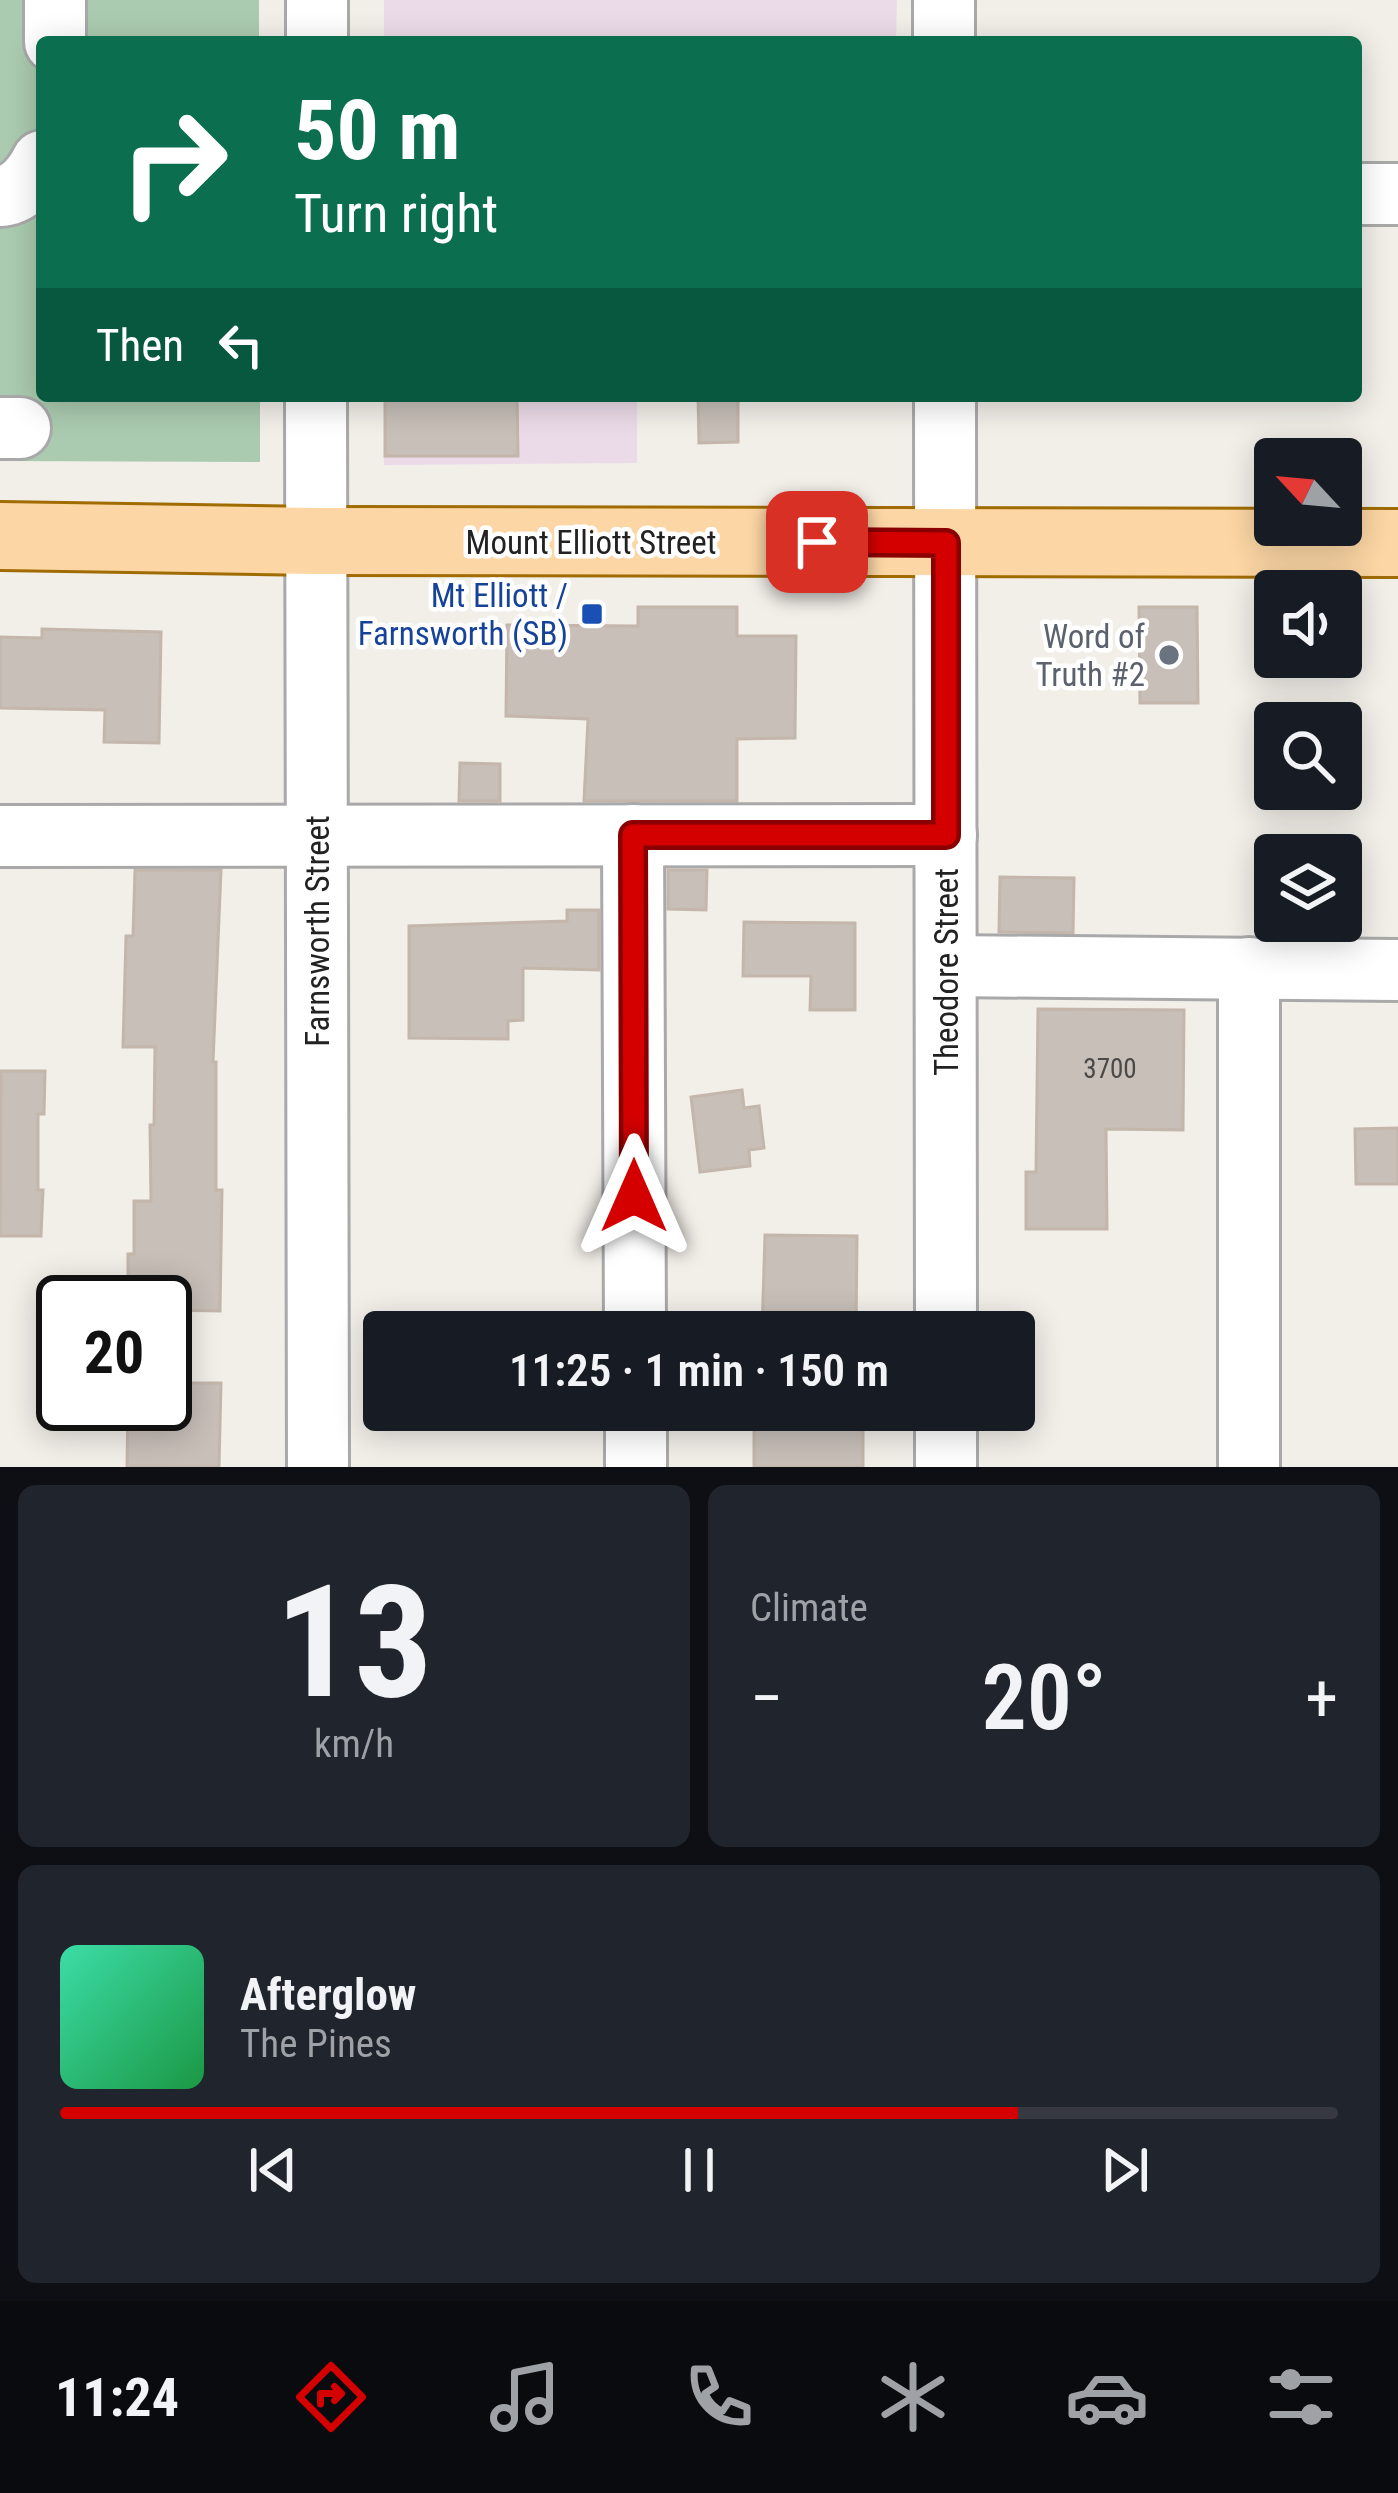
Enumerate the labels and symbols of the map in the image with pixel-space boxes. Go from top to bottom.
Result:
north arrow [1254,438,1362,546]
pin [766,491,868,593]
street label: Mount Elliott Street [466,523,716,562]
place label: Mt Elliott / Farnsworth (SB) [358,576,568,653]
marker: Mt Elliott / Farnsworth (SB) [579,601,605,627]
place label: Word of Truth #2 [1035,617,1146,694]
marker: Word of Truth #2 [1156,642,1182,668]
street label: Farnsworth Street [298,815,337,1047]
street label: Theodore Street [927,868,966,1076]
house number: 3700 [1083,1053,1137,1085]
position arrow [571,1133,697,1259]
speed limit sign: 20 [36,1275,192,1431]

